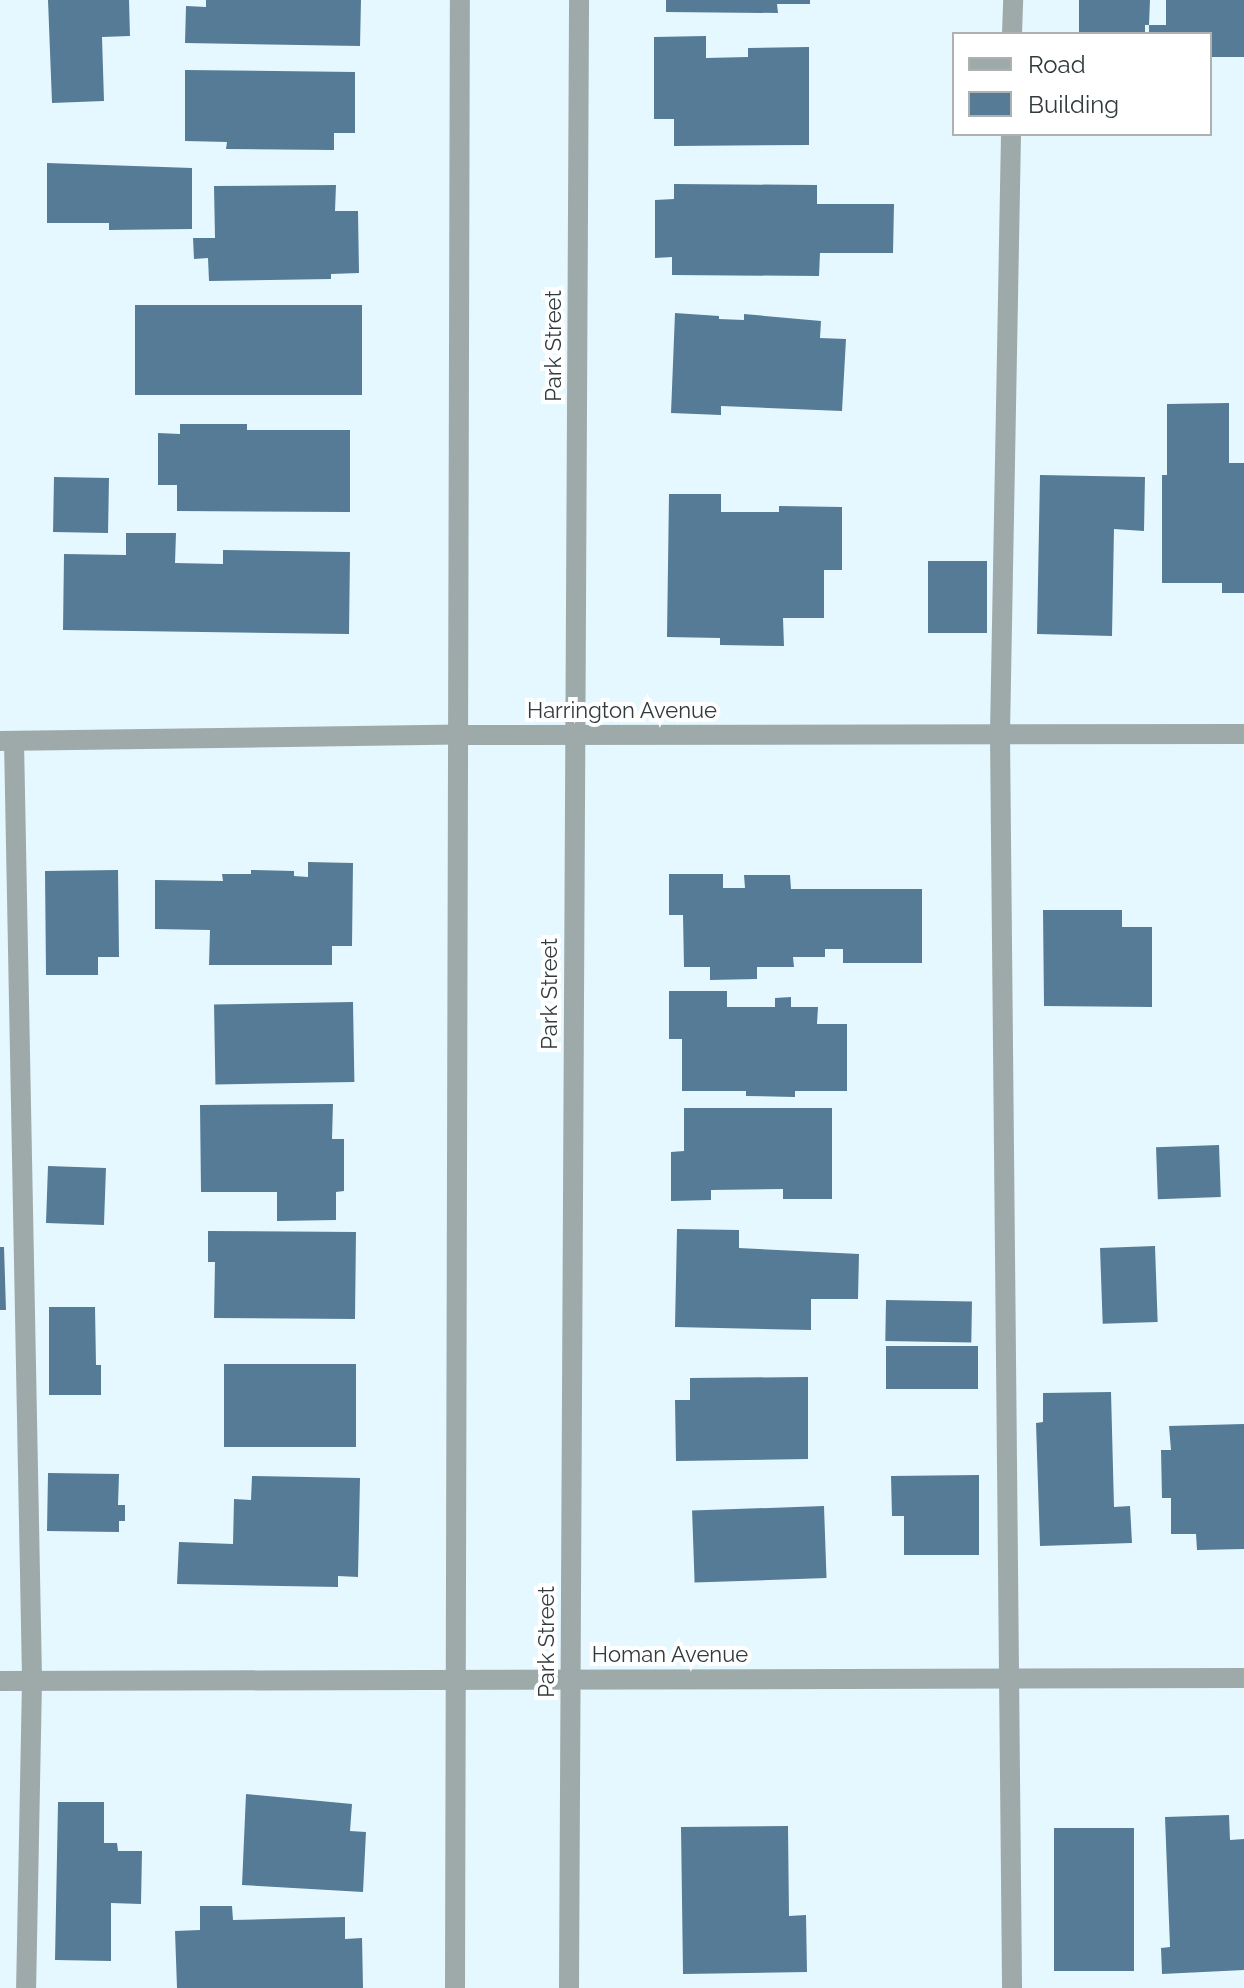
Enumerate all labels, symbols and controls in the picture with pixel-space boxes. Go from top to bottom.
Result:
legend [952,32,1212,136]
text: Road [1028,50,1086,79]
text: Building [1028,90,1119,119]
street label: Park Street [541,290,567,402]
street label: Harrington Avenue [527,698,717,724]
street label: Park Street [537,938,563,1050]
street label: Park Street [534,1586,560,1698]
street label: Homan Avenue [592,1642,748,1668]

